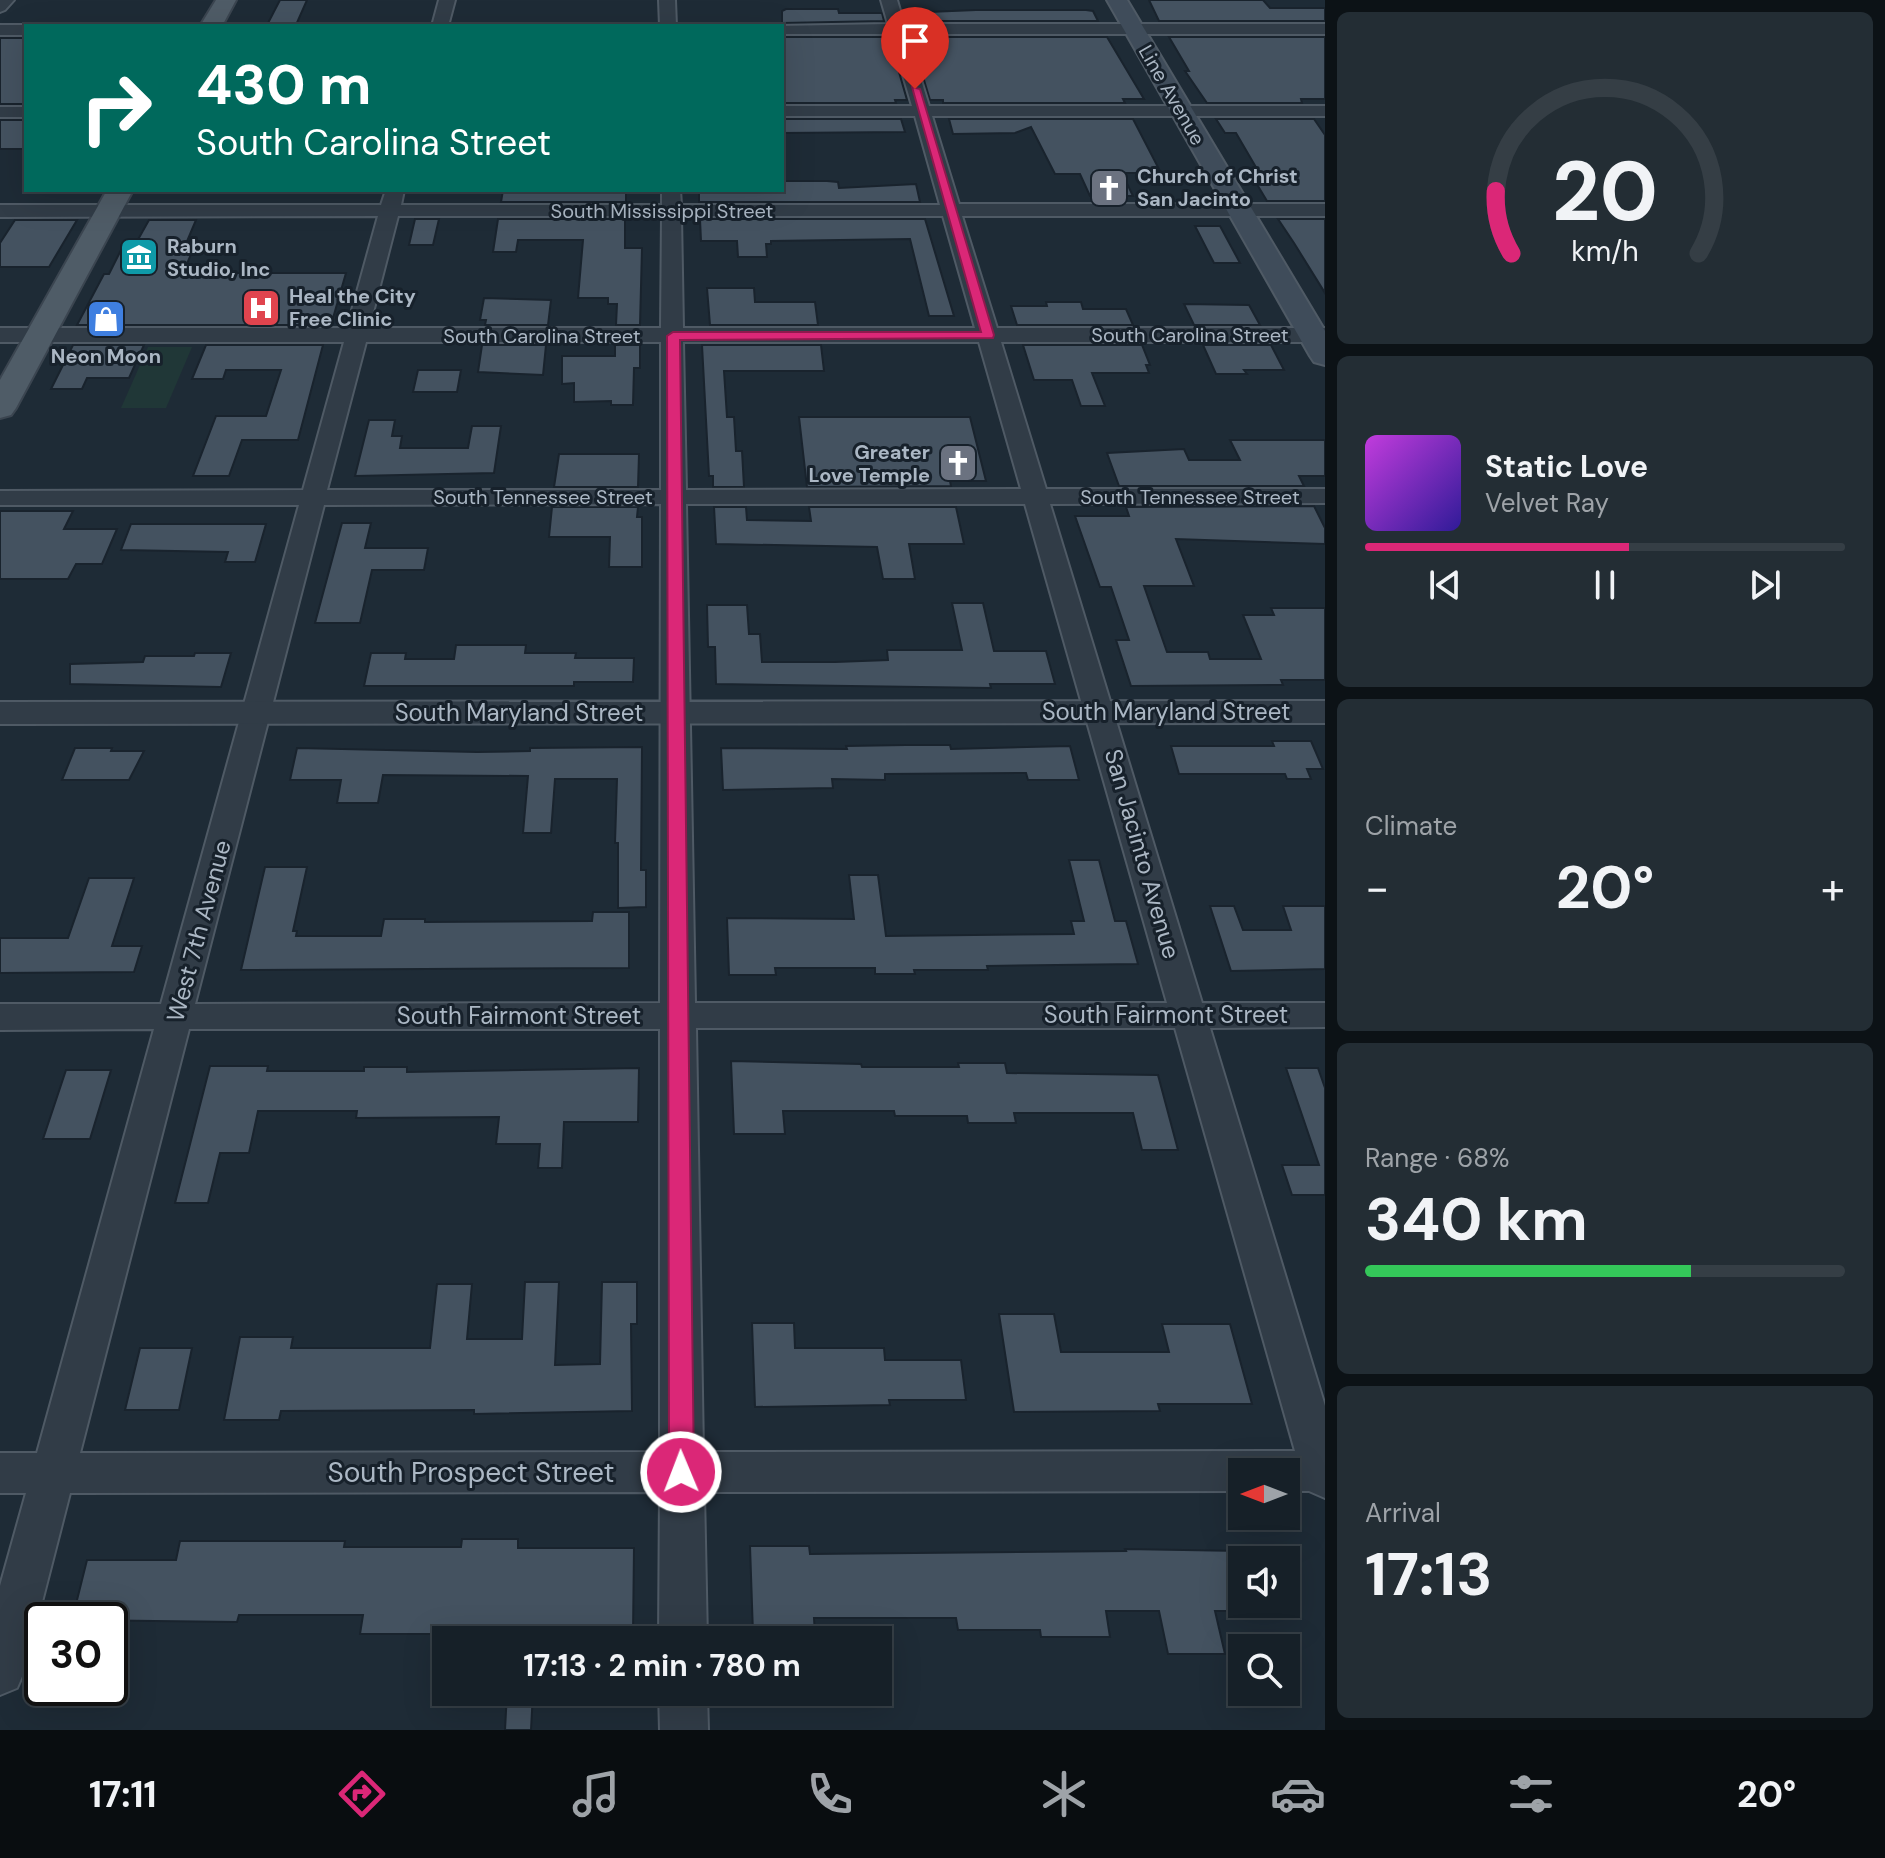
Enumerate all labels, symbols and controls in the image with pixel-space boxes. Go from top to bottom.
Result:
pin [881,7,949,89]
icon: arrive [893,19,937,63]
street label: Line Avenue [1133,40,1211,150]
text: 430 m [196,48,371,121]
icon: right [64,56,168,160]
text: South Carolina Street [196,119,551,166]
text: 20 [1552,136,1658,245]
place label: Church of Christ San Jacinto [1137,163,1298,212]
church icon: Church of Christ San Jacinto [1088,167,1130,209]
street label: South Mississippi Street [551,198,774,224]
place label: Raburn Studio, Inc [167,233,270,282]
text: km/h [1571,233,1639,270]
museum icon: Raburn Studio, Inc [118,236,160,278]
place label: Heal the City Free Clinic [289,283,416,332]
hospital icon: Heal the City Free Clinic [240,287,282,329]
shop icon: Neon Moon [85,298,127,340]
street label: South Carolina Street [1091,322,1289,348]
street label: South Carolina Street [443,323,641,349]
place label: Neon Moon [51,343,161,369]
place label: Greater Love Temple [809,439,930,488]
church icon: Greater Love Temple [937,442,979,484]
text: Static Love [1485,447,1648,486]
street label: South Tennessee Street [433,484,653,510]
street label: South Tennessee Street [1080,484,1300,510]
text: Velvet Ray [1485,486,1609,520]
icon: previous [1423,563,1467,607]
icon: pause [1583,563,1627,607]
icon: next [1743,563,1787,607]
street label: South Maryland Street [1042,696,1290,727]
street label: South Maryland Street [395,697,643,728]
street label: San Jacinto Avenue [1098,745,1187,962]
text: Climate [1365,809,1457,843]
street label: West 7th Avenue [159,837,238,1025]
text: 20° [1556,848,1654,927]
text: − [1365,859,1389,917]
text: + [1821,859,1845,917]
street label: South Fairmont Street [1044,999,1288,1030]
street label: South Fairmont Street [397,1000,641,1031]
text: Range · 68% [1365,1141,1509,1175]
text: 340 km [1365,1180,1588,1259]
position arrow [639,1430,723,1514]
street label: South Prospect Street [328,1454,614,1491]
north arrow [1228,1458,1300,1530]
map controls [1228,1458,1300,1706]
text: Arrival [1365,1496,1441,1530]
text: 17:13 [1365,1535,1492,1614]
button: sound [1228,1546,1300,1618]
speed limit sign: 30 [24,1602,128,1706]
button: search [1228,1634,1300,1706]
text: 17:13 · 2 min · 780 m [523,1646,801,1685]
icon: directions [334,1766,390,1822]
icon: music [568,1766,624,1822]
icon: phone [802,1766,858,1822]
icon: climate [1036,1766,1092,1822]
icon: car [1270,1766,1326,1822]
icon: filters [1503,1766,1559,1822]
text: 17:11 [89,1771,157,1818]
text: 20° [1737,1771,1796,1818]

